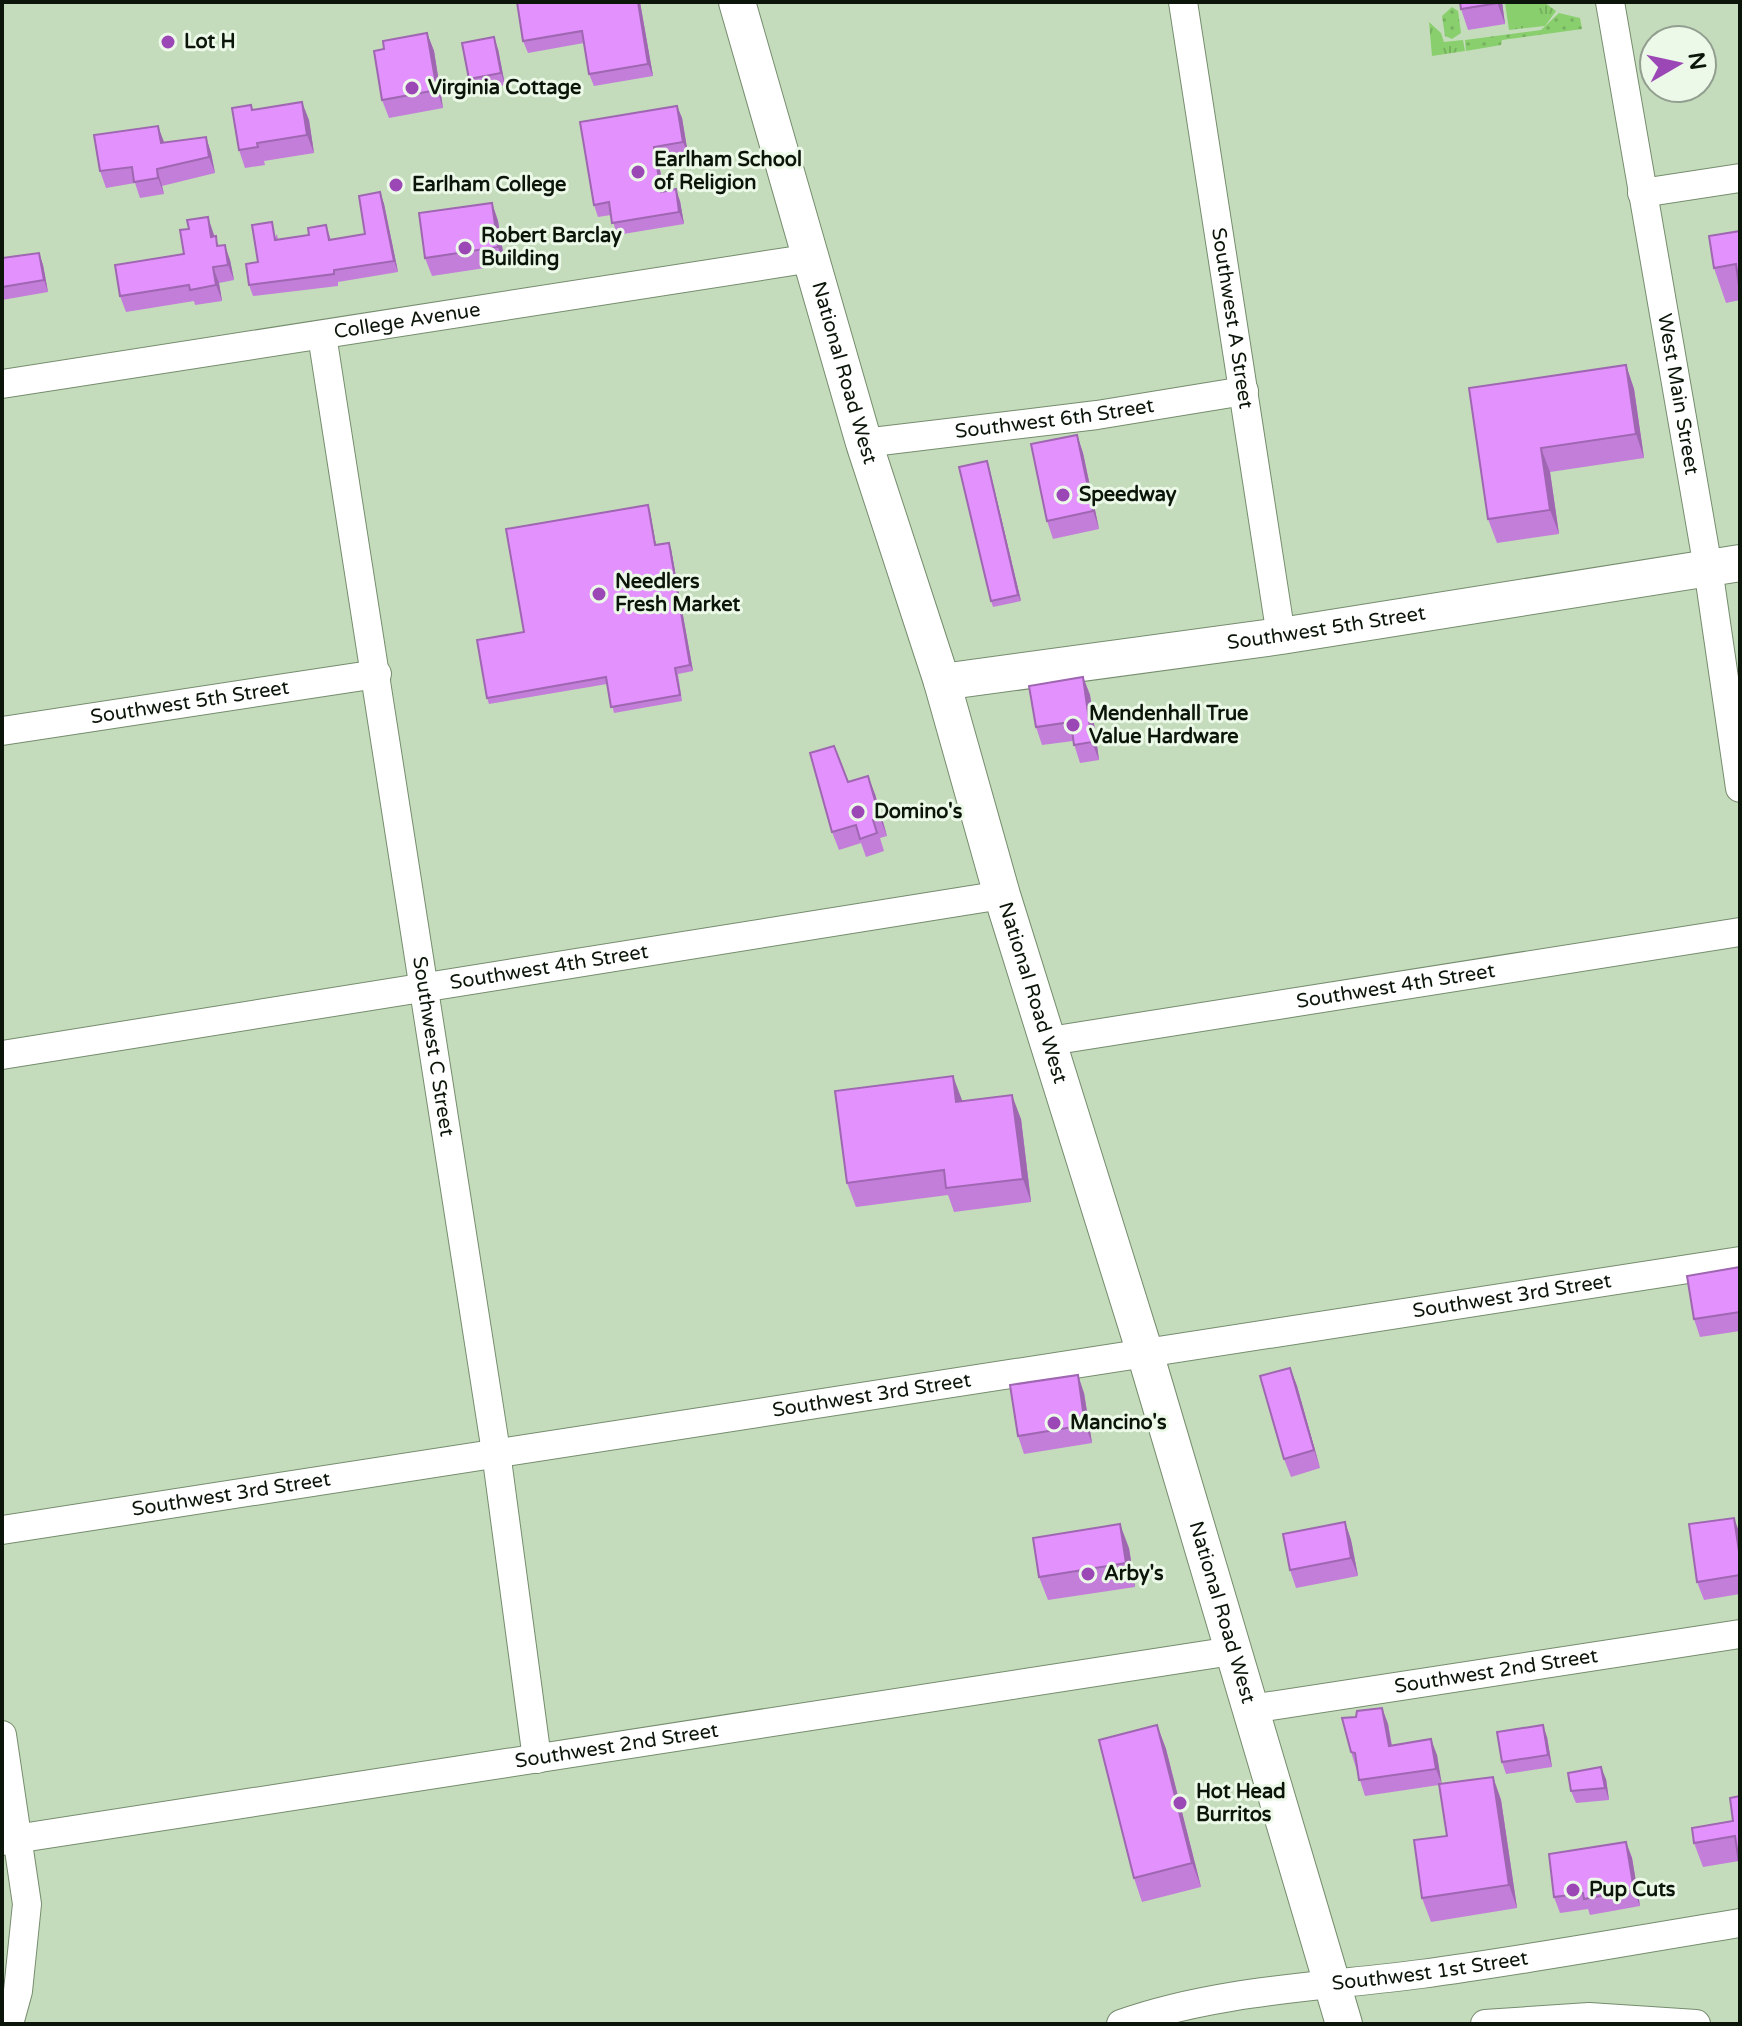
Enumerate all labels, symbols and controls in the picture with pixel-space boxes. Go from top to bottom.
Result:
north arrow [1638,24,1718,104]
place label: Lot H [184,30,236,54]
marker: Lot H [159,33,177,51]
text: N [1683,50,1711,72]
place label: Virginia Cottage [428,76,581,100]
marker: Virginia Cottage [403,79,421,97]
place label: Earlham School of Religion [654,148,802,195]
marker: Earlham School of Religion [629,163,647,181]
place label: Earlham College [412,173,566,197]
marker: Earlham College [387,176,405,194]
place label: Robert Barclay Building [481,224,622,271]
street label: Southwest A Street [1206,226,1258,411]
marker: Robert Barclay Building [456,239,474,257]
street label: National Road West [806,279,882,467]
street label: College Avenue [332,298,482,344]
street label: West Main Street [1652,312,1704,477]
street label: Southwest 6th Street [954,394,1156,444]
place label: Speedway [1079,483,1177,507]
marker: Speedway [1054,486,1072,504]
place label: Needlers Fresh Market [615,570,741,617]
marker: Needlers Fresh Market [590,585,608,603]
street label: Southwest 5th Street [1226,601,1428,655]
street label: Southwest 5th Street [89,675,291,729]
place label: Mendenhall True Value Hardware [1089,702,1248,749]
marker: Mendenhall True Value Hardware [1064,716,1082,734]
place label: Domino's [874,800,963,824]
marker: Domino's [849,803,867,821]
street label: National Road West [993,899,1072,1087]
street label: Southwest 4th Street [448,940,650,995]
street label: Southwest C Street [407,955,459,1139]
street label: Southwest 4th Street [1295,959,1497,1014]
street label: Southwest 3rd Street [1411,1269,1613,1323]
street label: Southwest 3rd Street [771,1368,973,1423]
place label: Mancino's [1070,1411,1167,1435]
marker: Mancino's [1045,1414,1063,1432]
street label: Southwest 3rd Street [130,1467,333,1522]
street label: National Road West [1184,1518,1260,1707]
place label: Arby's [1104,1562,1164,1586]
marker: Arby's [1079,1565,1097,1583]
street label: Southwest 2nd Street [1393,1644,1600,1699]
street label: Southwest 2nd Street [513,1718,720,1774]
place label: Hot Head Burritos [1196,1780,1286,1827]
marker: Hot Head Burritos [1171,1794,1189,1812]
place label: Pup Cuts [1589,1878,1676,1902]
marker: Pup Cuts [1564,1881,1582,1899]
street label: Southwest 1st Street [1331,1946,1530,1996]

